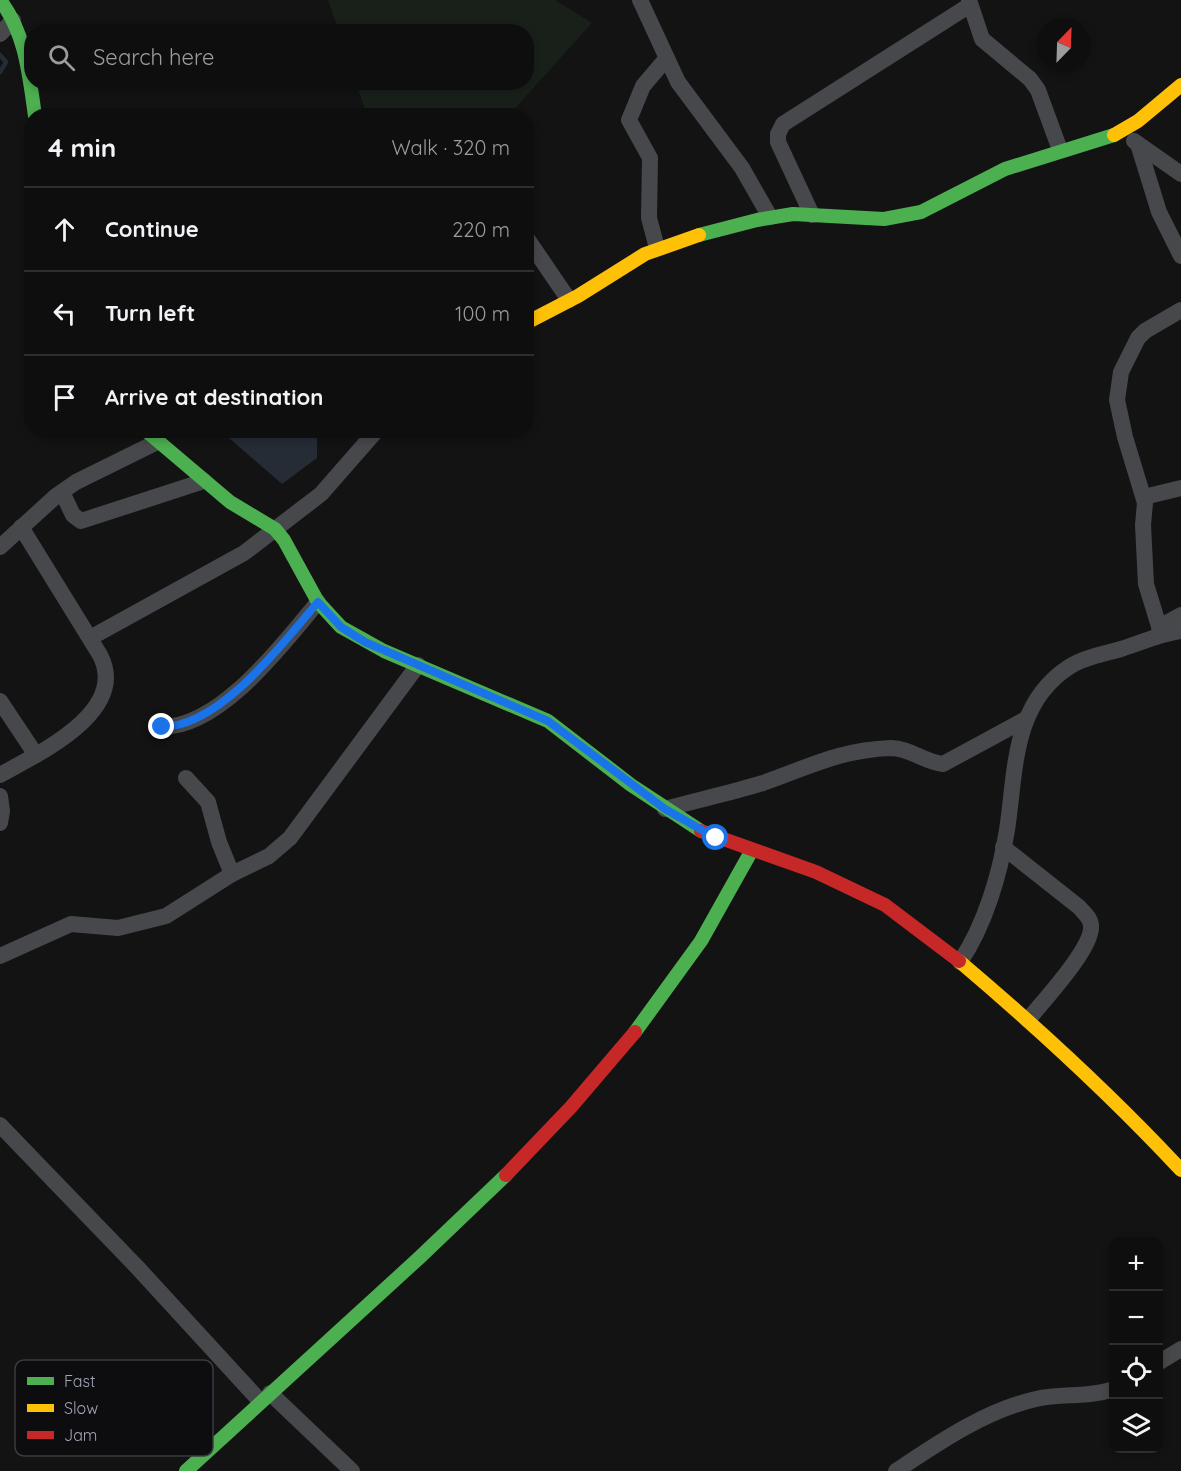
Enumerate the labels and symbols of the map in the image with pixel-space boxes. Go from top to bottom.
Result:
north arrow [1037,18,1091,72]
route end [148,713,174,739]
route start [702,824,728,850]
legend [15,1360,213,1456]
text: Fast [64,1371,95,1391]
text: Slow [64,1398,98,1418]
text: Jam [64,1425,97,1445]

